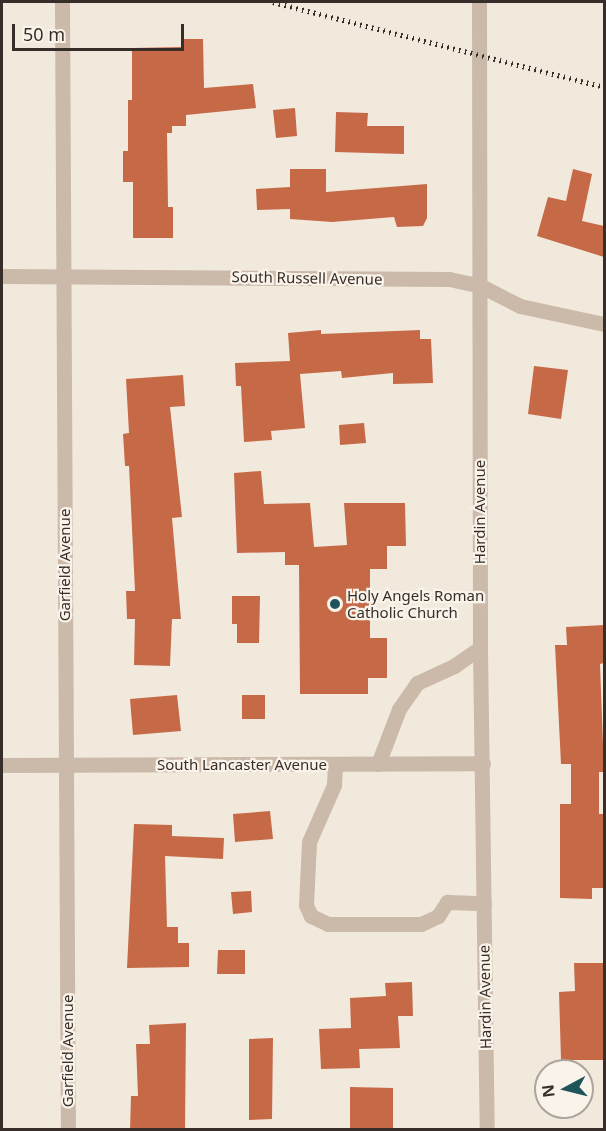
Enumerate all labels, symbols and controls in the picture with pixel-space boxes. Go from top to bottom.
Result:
scale bar [15,12,188,50]
text: 50 m [23,22,65,46]
street label: South Russell Avenue [231,268,383,288]
street label: Hardin Avenue [471,460,489,564]
street label: Garfield Avenue [56,509,74,621]
place label: Holy Angels Roman Catholic Church [347,586,484,621]
marker: Holy Angels Roman Catholic Church [328,597,342,611]
street label: South Lancaster Avenue [157,756,327,774]
street label: Hardin Avenue [475,945,495,1049]
street label: Garfield Avenue [59,995,77,1107]
north arrow [534,1059,594,1119]
text: N [536,1083,560,1099]

